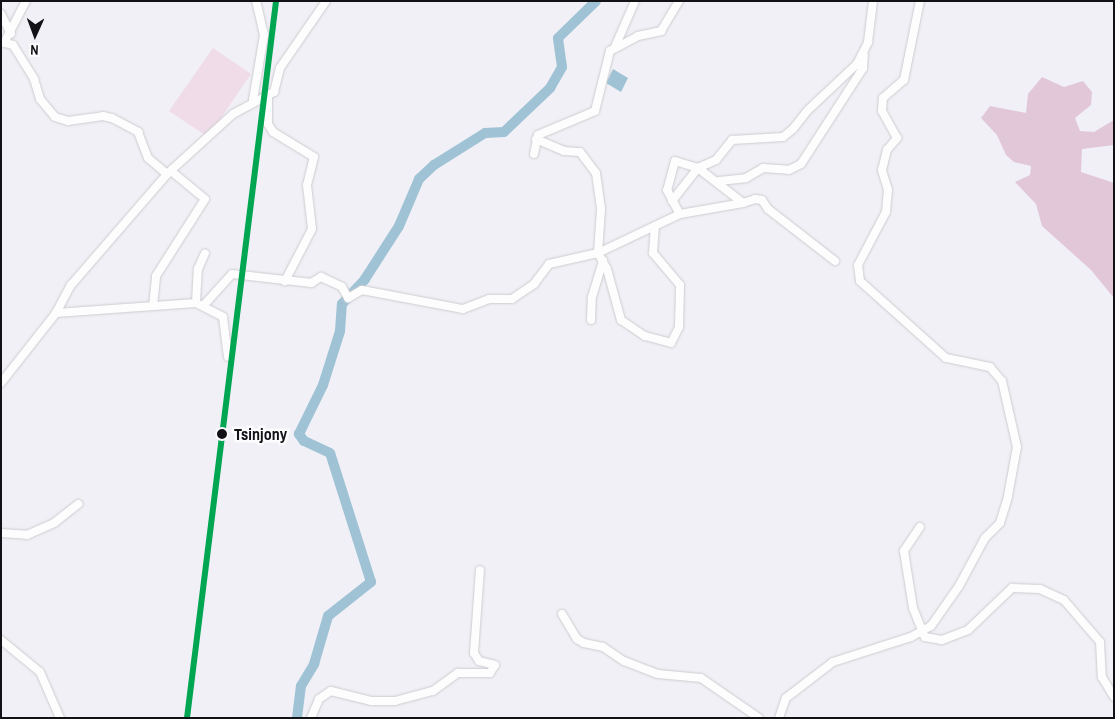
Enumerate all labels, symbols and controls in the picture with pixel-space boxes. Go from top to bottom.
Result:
north arrow [10,10,60,60]
text: N [30,41,39,59]
place label: Tsinjony [234,424,287,444]
marker: Tsinjony [214,426,230,442]

